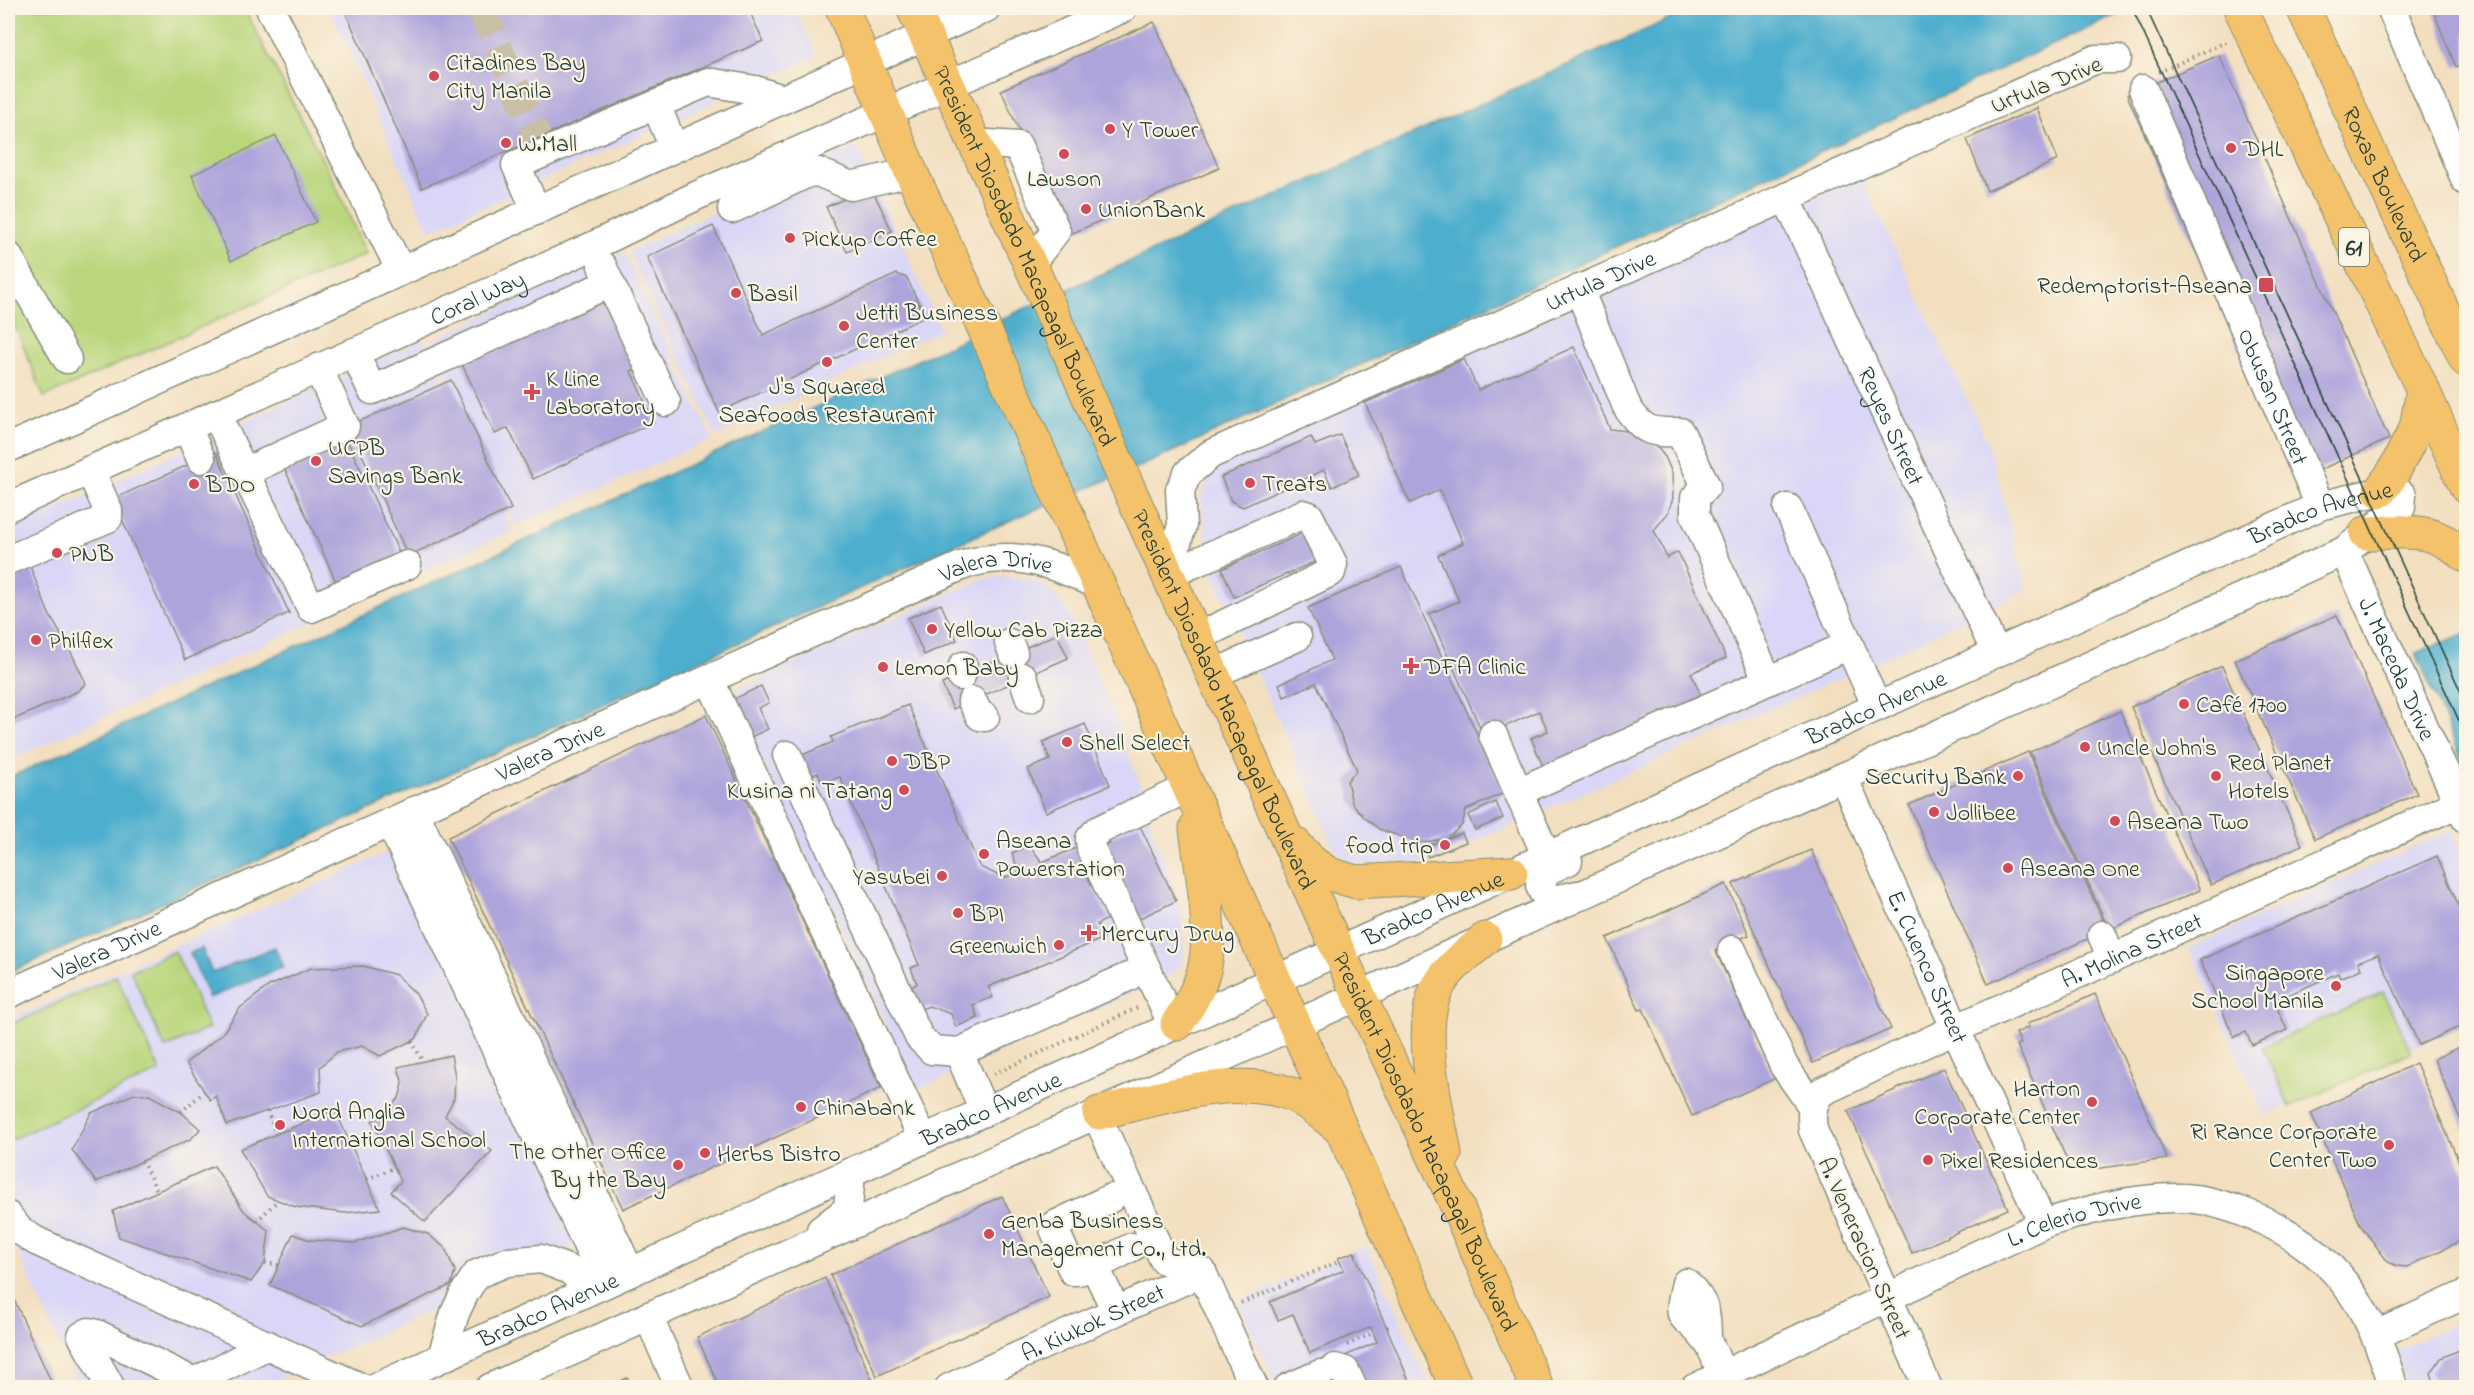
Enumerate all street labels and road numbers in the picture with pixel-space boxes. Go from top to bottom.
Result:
street label: Urtula Drive [1986,48,2108,125]
street label: President Diosdado Macapagal Boulevard [922,61,1123,453]
street label: Roxas Boulevard [2331,102,2434,269]
road number: 61 [2339,228,2369,266]
street label: Urtula Drive [1541,242,1662,322]
street label: Coral Way [425,263,532,336]
street label: Obusan Street [2227,324,2316,471]
street label: Reyes Street [1847,362,1932,492]
street label: Bradco Avenue [2243,474,2397,556]
street label: President Diosdado Macapagal Boulevard [1121,504,1323,896]
street label: Valera Drive [933,543,1057,594]
street label: J. Maceda Drive [2347,592,2443,747]
street label: Bradco Avenue [1800,662,1953,757]
street label: Valera Drive [490,713,611,793]
street label: Bradco Avenue [1357,863,1511,958]
street label: E. Cuenco Street [1876,886,1975,1050]
street label: A. Molina Street [2056,905,2209,999]
street label: Valera Drive [47,912,168,992]
street label: President Diosdado Macapagal Boulevard [1321,947,1525,1338]
street label: Bradco Avenue [915,1064,1068,1159]
street label: A. Veneracion Street [1807,1152,1919,1346]
street label: L. Celerio Drive [2002,1185,2144,1258]
street label: Bradco Avenue [472,1265,625,1359]
street label: A. Kiukok Street [1016,1276,1171,1373]

